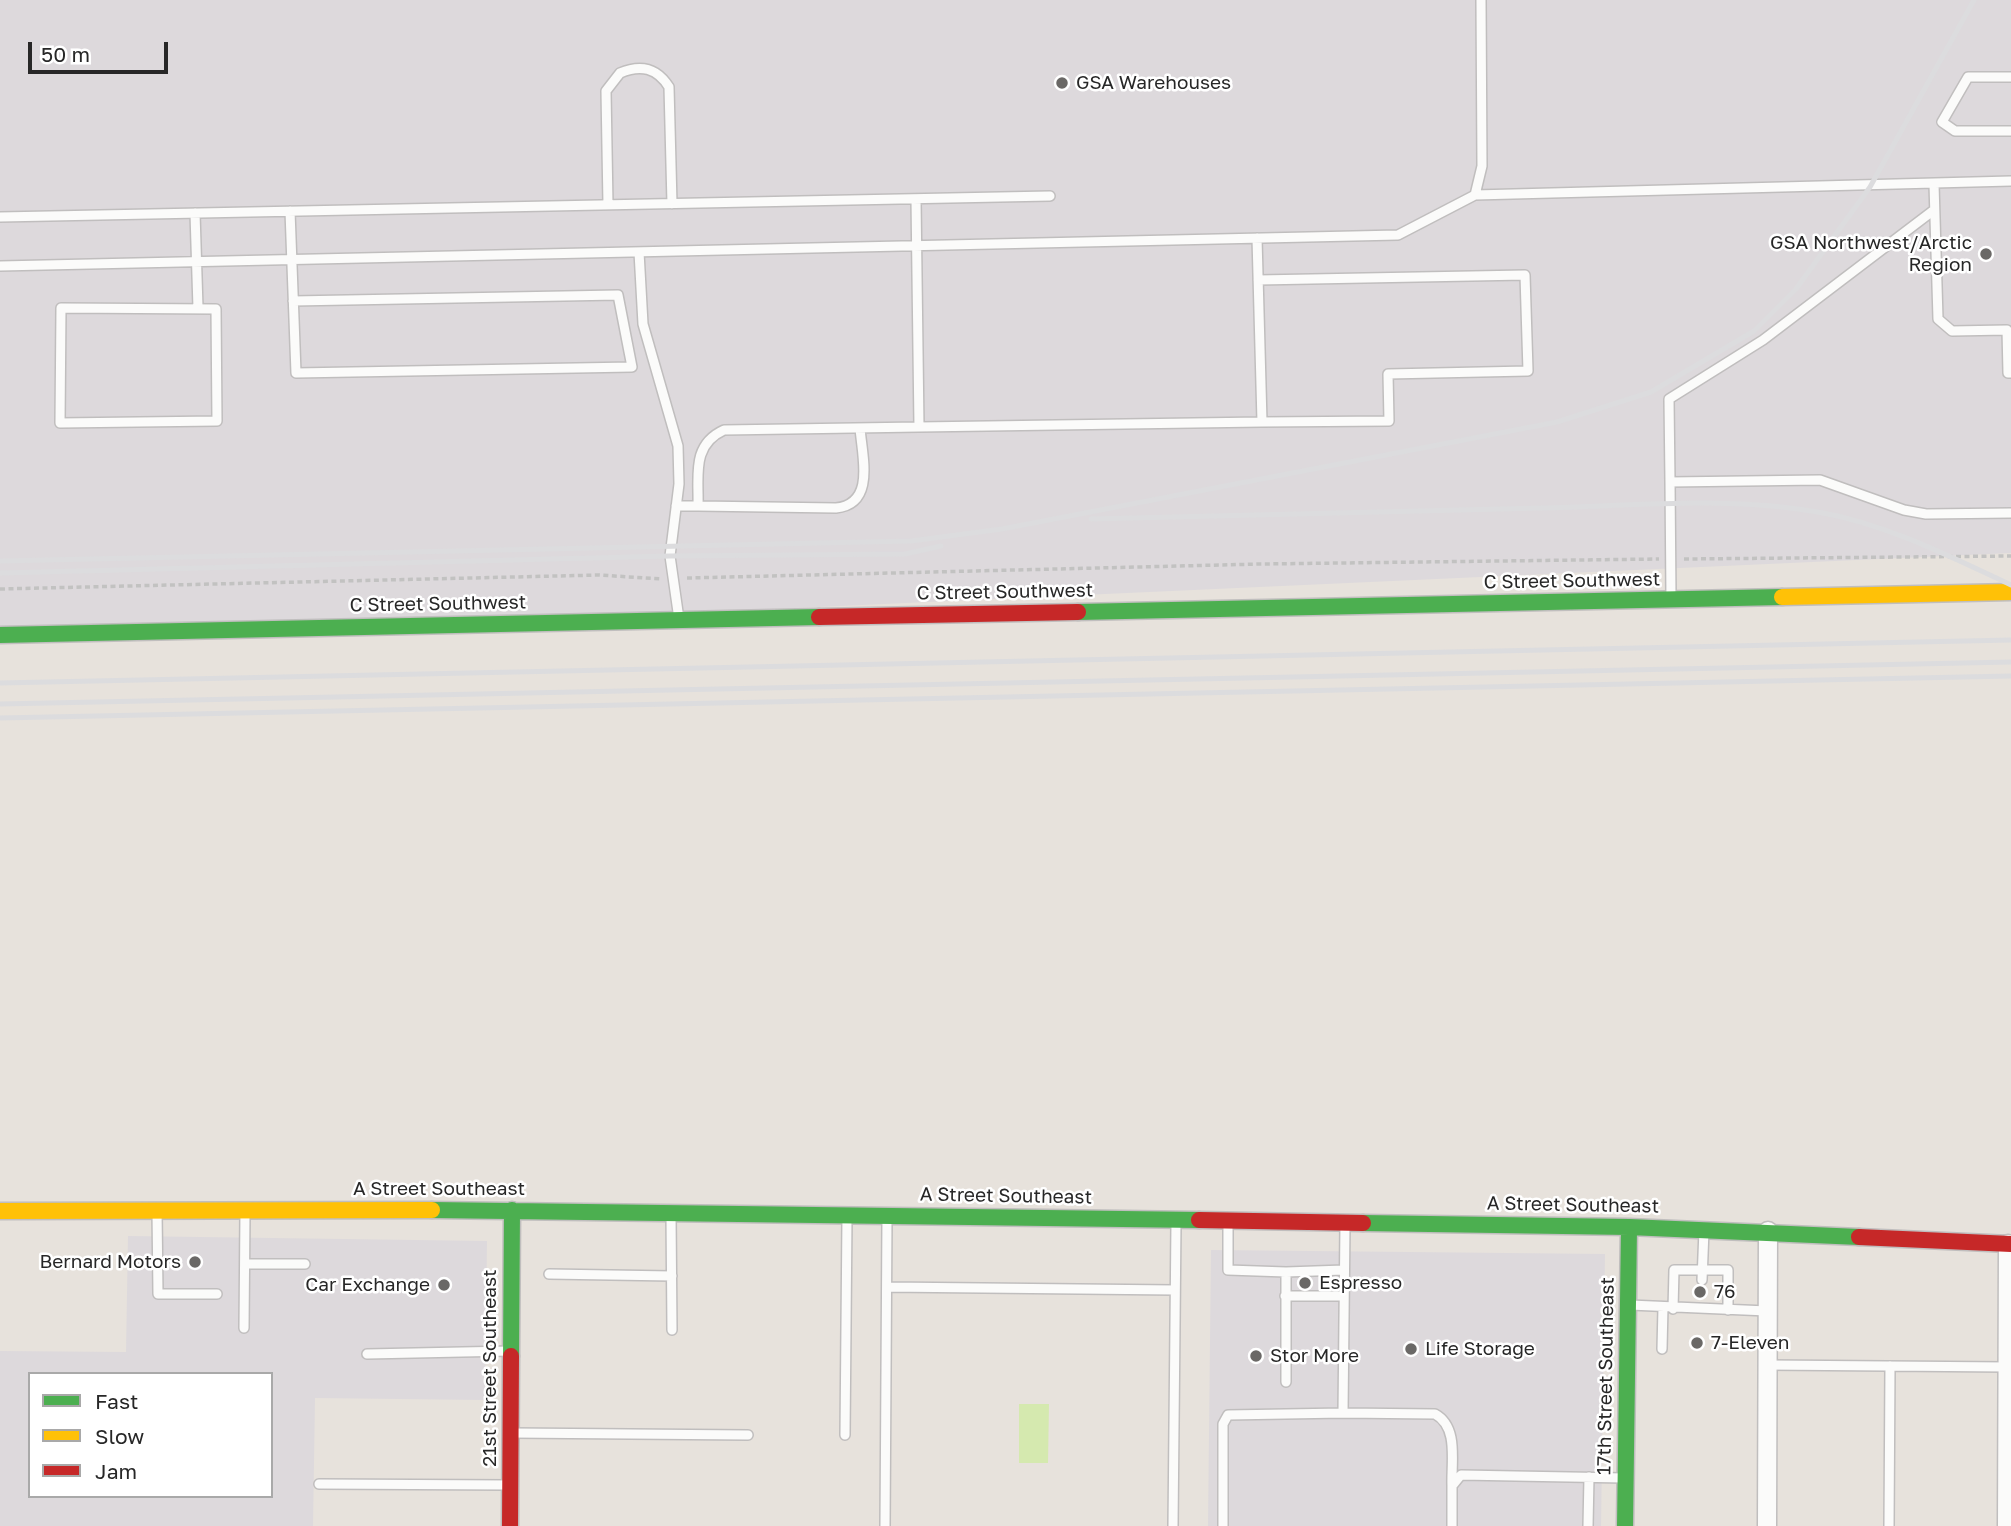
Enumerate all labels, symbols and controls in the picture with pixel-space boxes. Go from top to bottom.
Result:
scale bar [32,28,172,72]
text: 50 m [41,41,90,67]
place label: GSA Warehouses [1076,72,1231,94]
marker: GSA Warehouses [1054,75,1070,91]
place label: GSA Northwest/Arctic Region [1770,232,1972,276]
marker: GSA Northwest/Arctic Region [1978,246,1994,262]
street label: C Street Southwest [1483,568,1661,594]
street label: C Street Southwest [916,579,1094,605]
street label: C Street Southwest [349,591,527,617]
street label: A Street Southeast [353,1178,525,1200]
street label: A Street Southeast [920,1183,1092,1209]
street label: A Street Southeast [1487,1192,1659,1218]
place label: Bernard Motors [40,1251,181,1273]
marker: Bernard Motors [187,1254,203,1270]
street label: 21st Street Southeast [479,1269,501,1467]
place label: Espresso [1319,1272,1402,1294]
place label: Car Exchange [305,1274,430,1296]
marker: Espresso [1297,1275,1313,1291]
marker: Car Exchange [436,1277,452,1293]
street label: 17th Street Southeast [1593,1277,1619,1475]
place label: 76 [1714,1281,1736,1303]
marker: 76 [1692,1284,1708,1300]
place label: 7-Eleven [1711,1332,1789,1354]
marker: 7-Eleven [1689,1335,1705,1351]
place label: Life Storage [1425,1338,1535,1360]
marker: Life Storage [1403,1341,1419,1357]
place label: Stor More [1270,1345,1359,1367]
marker: Stor More [1248,1348,1264,1364]
legend [28,1372,273,1498]
text: Fast [95,1388,138,1414]
text: Slow [95,1423,144,1449]
text: Jam [95,1458,137,1484]

